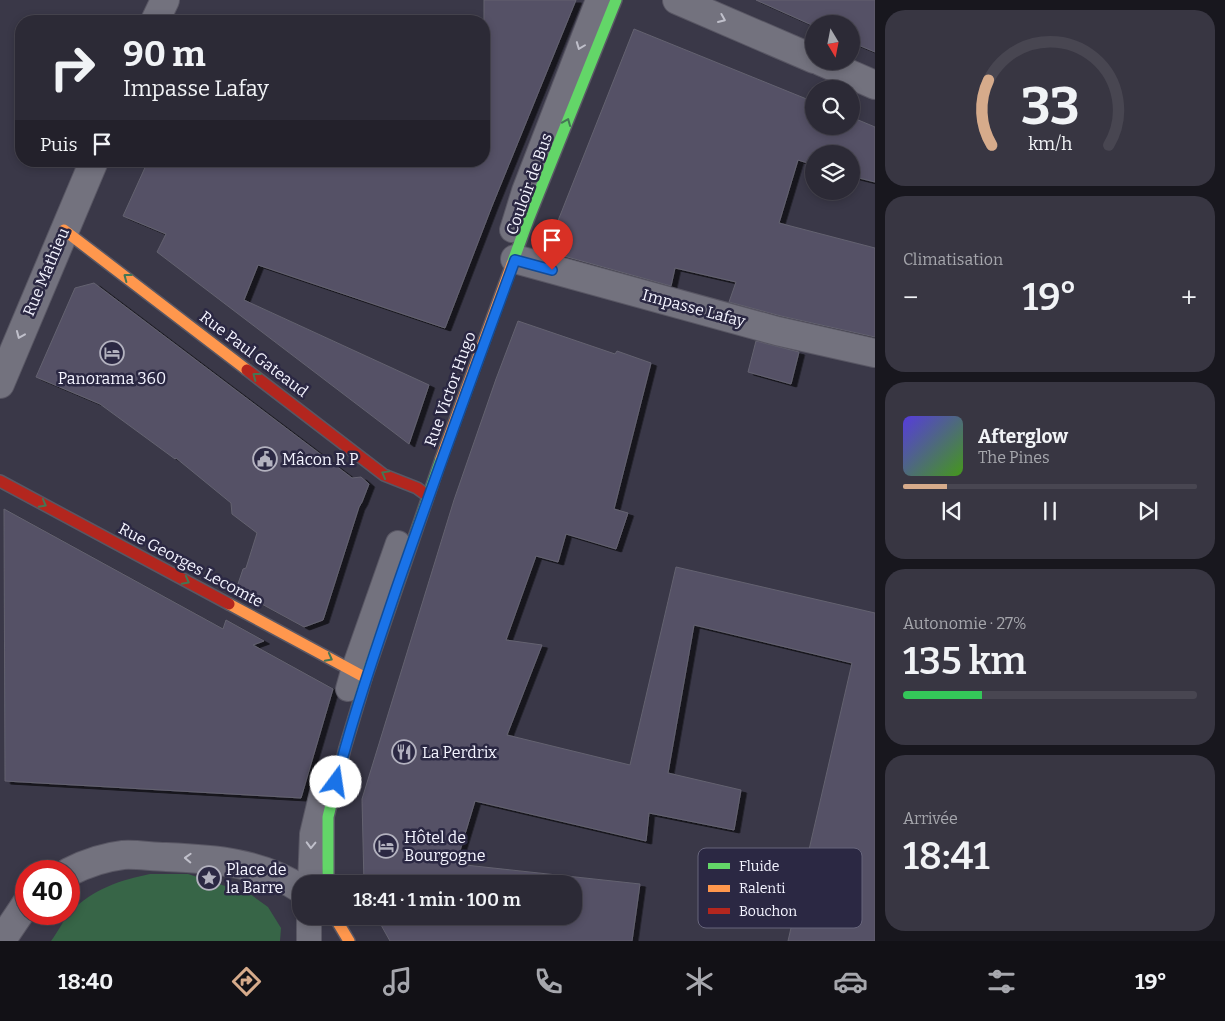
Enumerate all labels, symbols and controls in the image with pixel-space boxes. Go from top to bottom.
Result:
one-way arrow [717,13,726,24]
north arrow [805,15,860,70]
map controls [805,15,860,200]
text: 90 m [123,33,206,75]
icon: right [40,35,105,100]
one-way arrow [576,41,586,49]
text: Impasse Lafay [123,75,269,102]
text: 33 [1020,75,1080,138]
button: search [805,80,860,135]
one-way arrow [560,118,571,127]
icon: arrive [88,130,116,158]
street label: Couloir de Bus [502,131,556,237]
text: Puis [40,133,78,156]
text: km/h [1028,133,1072,155]
button: layers [805,145,860,200]
pin [531,219,573,270]
street label: Rue Mathieu [19,225,73,319]
icon: arrive [538,226,566,254]
text: Climatisation [903,250,1003,269]
text: 19° [1022,274,1077,320]
one-way arrow [124,275,133,283]
text: − [903,281,918,314]
text: + [1181,281,1197,314]
street label: Impasse Lafay [640,285,748,331]
street label: Rue Paul Gateaud [196,307,312,401]
street label: Rue Victor Hugo [420,329,480,449]
one-way arrow [16,330,27,339]
hotel icon: Panorama 360 [99,340,125,366]
place label: Panorama 360 [58,369,166,388]
one-way arrow [252,373,262,382]
text: Afterglow [978,425,1068,448]
public building icon: Mâcon R P [252,446,278,472]
text: The Pines [978,448,1050,467]
place label: Mâcon R P [282,450,358,469]
one-way arrow [382,470,391,480]
icon: previous [938,497,966,525]
icon: pause [1036,497,1064,525]
icon: next [1134,497,1162,525]
one-way arrow [38,498,47,508]
street label: Rue Georges Lecomte [115,519,267,611]
one-way arrow [181,575,190,585]
text: Autonomie · 27% [903,614,1027,633]
text: 135 km [903,638,1027,684]
one-way arrow [324,652,333,662]
restaurant icon: La Perdrix [391,739,417,765]
place label: La Perdrix [422,743,497,762]
position arrow [309,755,361,807]
text: Arrivée [903,809,958,828]
place label: Hôtel de Bourgogne [404,828,486,865]
hotel icon: Hôtel de Bourgogne [373,833,399,859]
text: 18:41 [903,833,989,879]
one-way arrow [306,841,317,849]
legend [698,848,862,928]
one-way arrow [184,853,192,863]
text: Fluide [739,858,780,875]
speed limit sign: 40 [15,860,80,925]
place label: Place de la Barre [226,860,287,897]
place icon: Place de la Barre [196,865,222,891]
text: Ralenti [739,880,785,897]
text: 18:41 · 1 min · 100 m [353,888,521,911]
text: Bouchon [739,903,797,920]
icon: directions [229,964,264,999]
icon: music [380,964,415,999]
icon: phone [531,964,566,999]
icon: climate [682,964,717,999]
icon: car [833,964,868,999]
icon: filters [984,964,1019,999]
text: 18:40 [58,968,113,995]
text: 19° [1135,968,1167,995]

